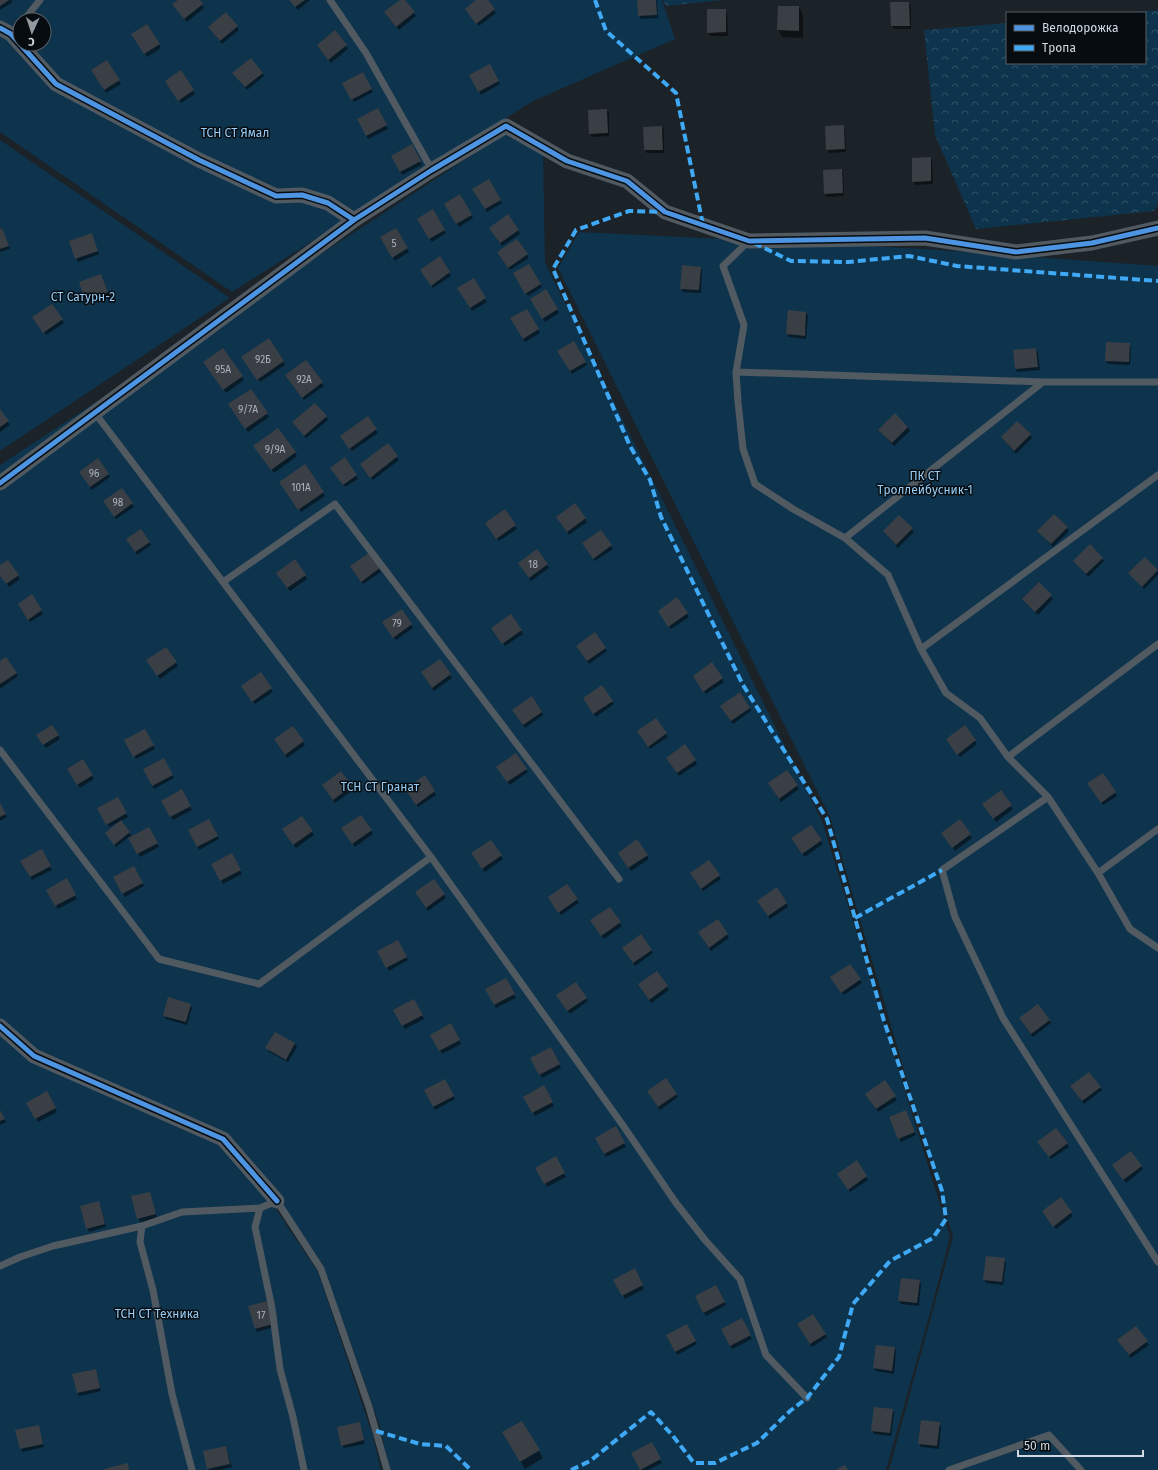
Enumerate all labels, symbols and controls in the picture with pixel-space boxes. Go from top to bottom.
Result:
north arrow [12,12,52,52]
legend [1006,12,1146,64]
text: Велодорожка [1042,21,1118,35]
text: С [27,35,35,48]
text: Тропа [1042,41,1076,55]
park label: ТСН СТ Ямал [201,126,269,140]
house number: 5 [391,238,397,250]
park label: СТ Сатурн-2 [51,290,115,304]
house number: 92Б [255,354,271,366]
house number: 95А [215,364,231,376]
house number: 92А [296,374,312,386]
house number: 9/7А [238,404,258,416]
house number: 9/9А [265,444,286,456]
house number: 96 [89,468,99,480]
park label: ПК СТ Троллейбусник-1 [877,469,973,497]
house number: 101А [291,482,311,494]
house number: 98 [113,497,124,509]
house number: 18 [528,559,538,571]
house number: 79 [392,618,402,630]
park label: ТСН СТ Гранат [341,780,420,794]
park label: ТСН СТ Техника [115,1307,199,1321]
house number: 17 [257,1310,266,1322]
scale bar [1018,1432,1143,1458]
text: 50 m [1024,1439,1050,1453]

